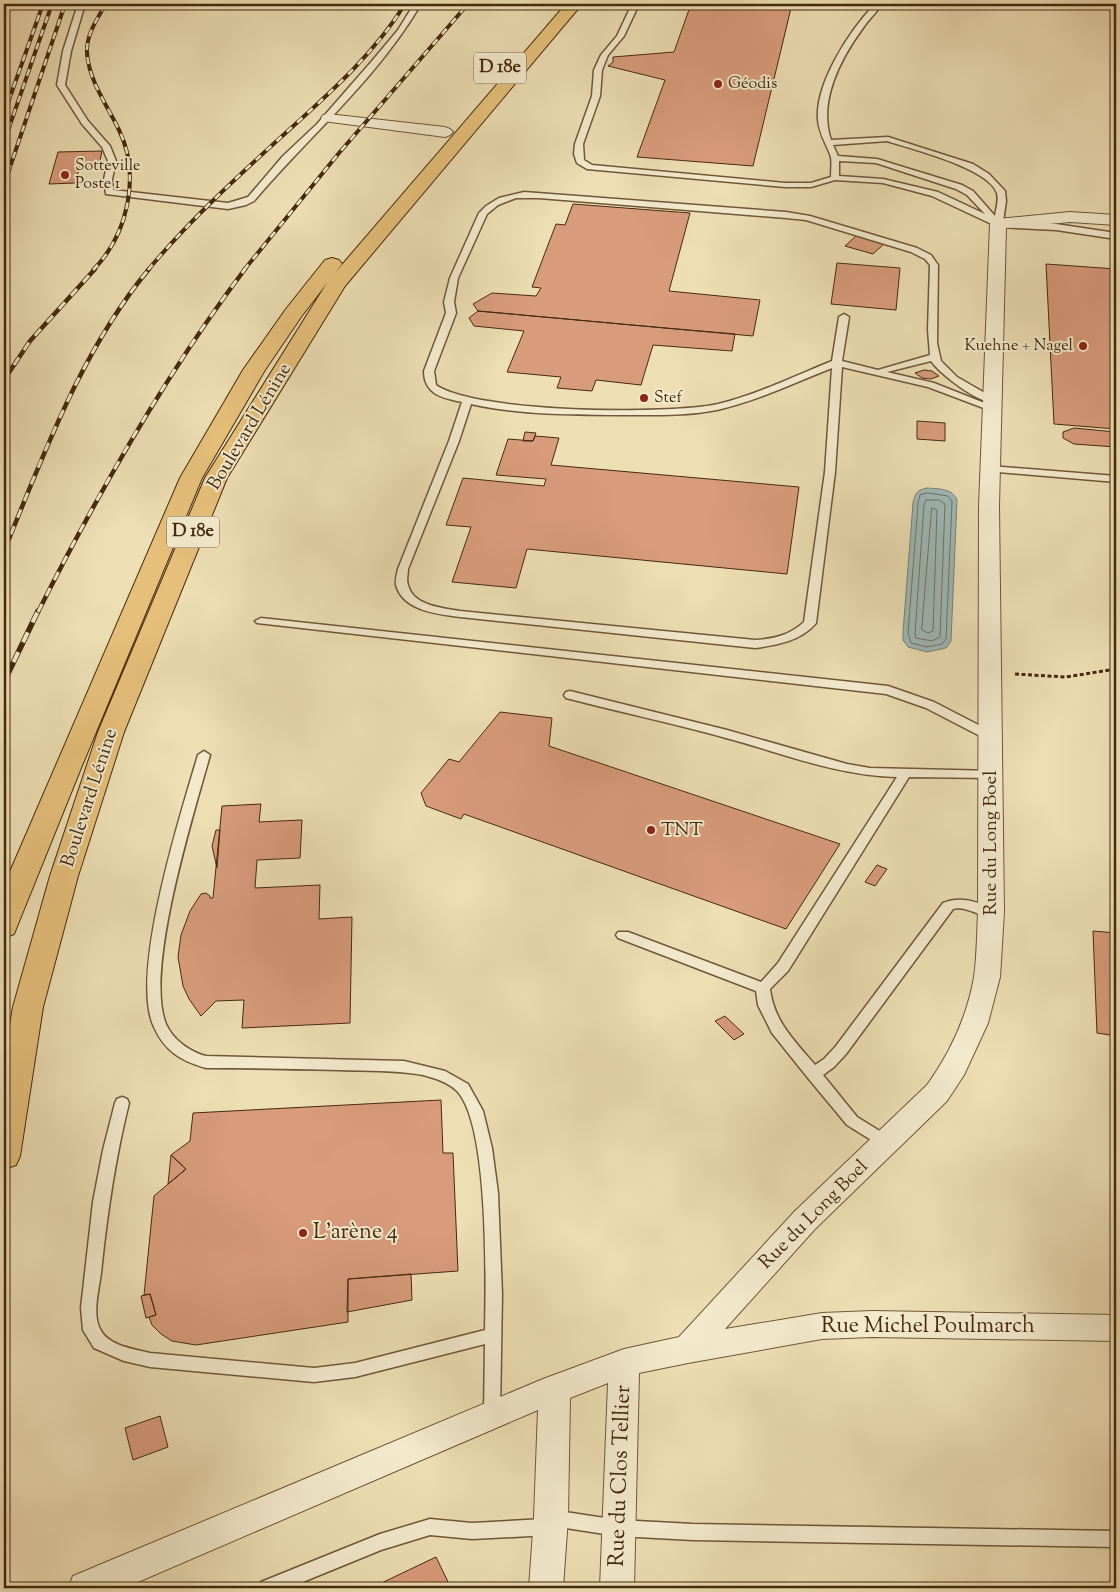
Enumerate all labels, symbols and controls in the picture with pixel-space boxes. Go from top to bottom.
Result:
road number: D 18e [474,52,526,84]
place label: Géodis [728,73,777,96]
marker: Géodis [712,78,724,90]
place label: Sotteville Poste 1 [75,155,141,196]
marker: Sotteville Poste 1 [59,169,71,181]
place label: Kuehne + Nagel [965,335,1074,358]
marker: Kuehne + Nagel [1077,340,1089,352]
street label: Boulevard Lénine [201,358,299,496]
place label: Stef [654,387,683,410]
marker: Stef [638,392,650,404]
road number: D 18e [167,516,219,548]
street label: Boulevard Lénine [55,725,125,871]
street label: Rue du Long Boel [978,770,1005,916]
place label: TNT [661,817,703,844]
marker: TNT [645,824,657,836]
street label: Rue du Long Boel [753,1154,875,1276]
place label: L'arène 4 [313,1217,398,1249]
marker: L'arène 4 [297,1227,309,1239]
street label: Rue Michel Poulmarch [821,1311,1035,1343]
street label: Rue du Clos Tellier [602,1385,640,1567]

